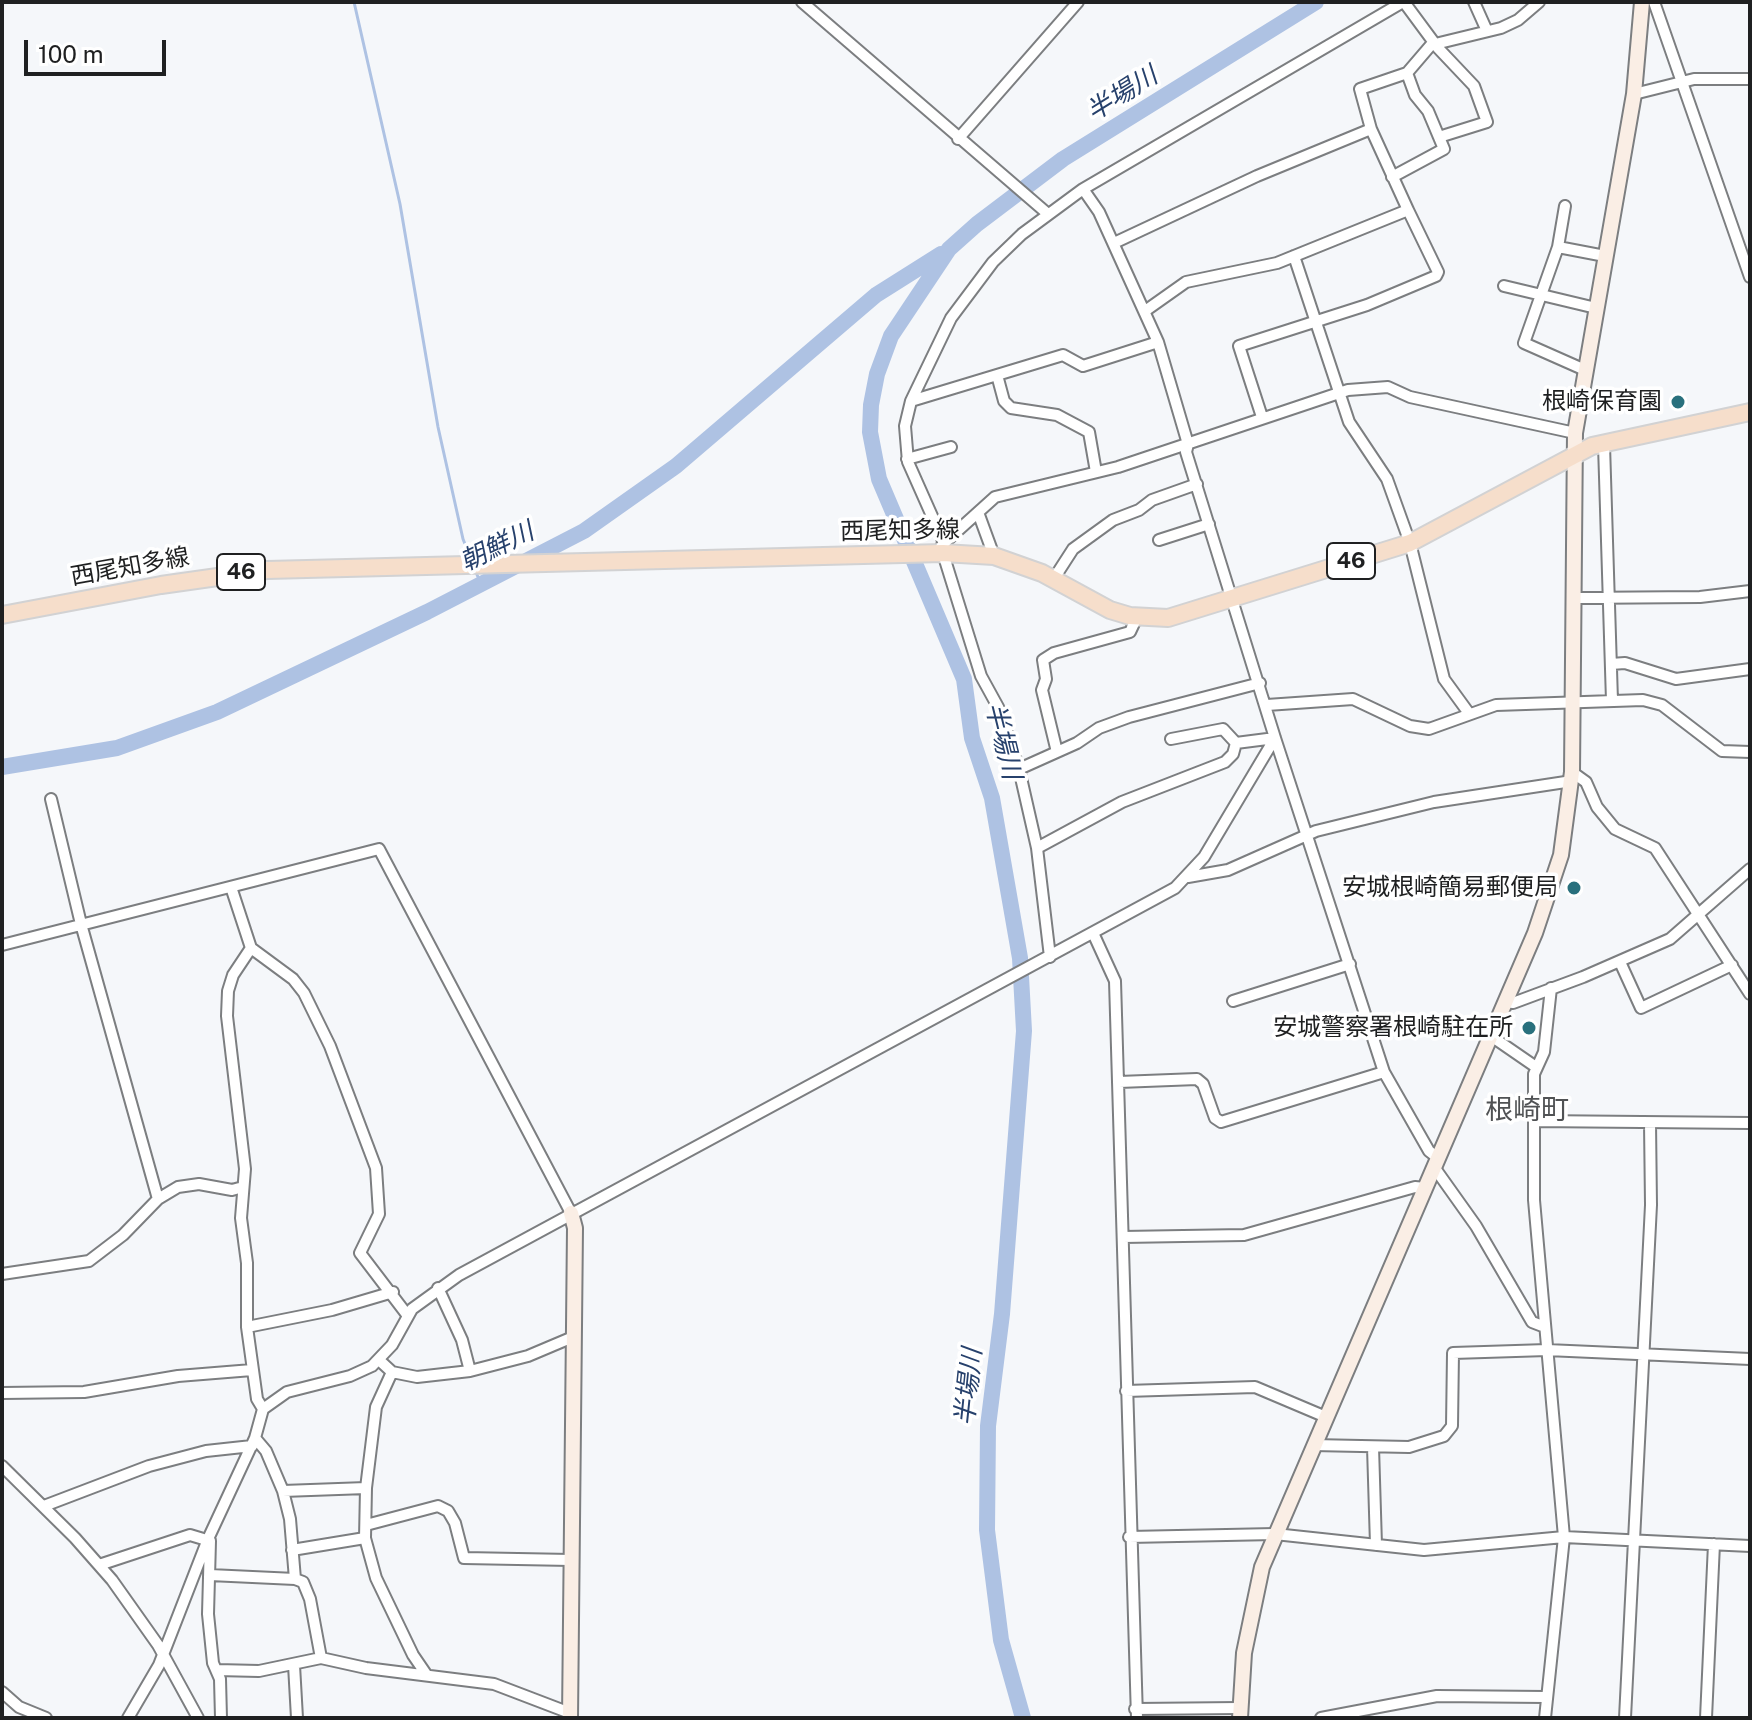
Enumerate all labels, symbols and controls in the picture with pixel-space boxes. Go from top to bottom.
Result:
scale bar [28,24,170,74]
text: 100 m [38,40,104,68]
water label: 半場川 [1081,60,1163,128]
place label: 根崎保育園 [1542,388,1662,416]
marker: 根崎保育園 [1669,393,1687,411]
water label: 朝鮮川 [455,516,539,578]
street label: 西尾知多線 [840,516,960,546]
street label: 西尾知多線 [68,542,192,592]
road number: 46 [1327,543,1375,579]
road number: 46 [217,554,265,590]
water label: 半場川 [978,699,1028,783]
place label: 安城根崎簡易郵便局 [1342,874,1558,902]
marker: 安城根崎簡易郵便局 [1565,879,1583,897]
place label: 安城警察署根崎駐在所 [1273,1014,1513,1042]
marker: 安城警察署根崎駐在所 [1520,1019,1538,1037]
district label: 根崎町 [1485,1093,1569,1127]
water label: 半場川 [949,1347,989,1427]

